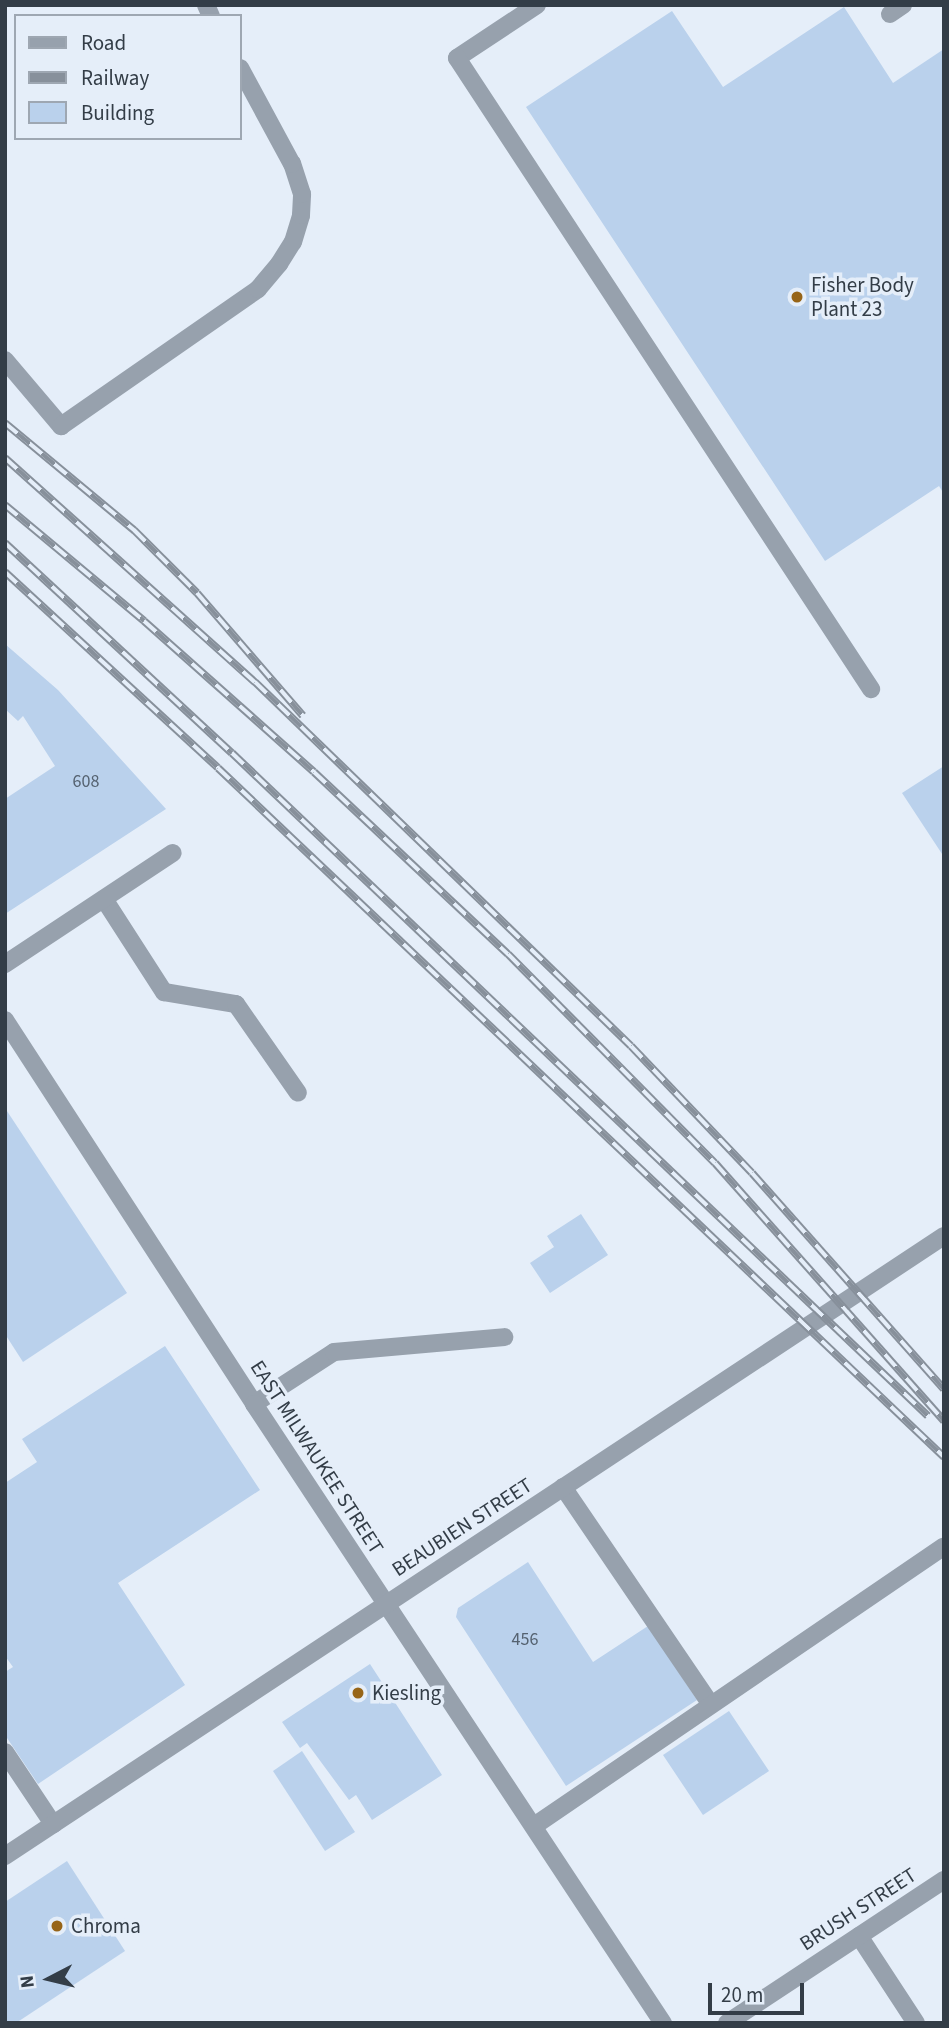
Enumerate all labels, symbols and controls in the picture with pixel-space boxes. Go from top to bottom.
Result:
legend [14,14,242,140]
text: Road [81,28,126,58]
text: Railway [81,63,149,93]
text: Building [81,98,154,128]
place label: Fisher Body Plant 23 [811,272,914,322]
marker: Fisher Body Plant 23 [789,289,805,305]
house number: 608 [73,771,99,793]
street label: EAST MILWAUKEE STREET [245,1356,389,1558]
street label: BEAUBIEN STREET [387,1472,537,1582]
house number: 456 [512,1629,538,1651]
place label: Kiesling [372,1680,441,1706]
marker: Kiesling [350,1685,366,1701]
street label: BRUSH STREET [795,1862,921,1956]
place label: Chroma [71,1913,141,1939]
marker: Chroma [49,1918,65,1934]
north arrow [14,1944,84,2014]
scale bar [711,1968,807,2012]
text: N [13,1974,42,1990]
text: 20 m [721,1980,763,2010]

